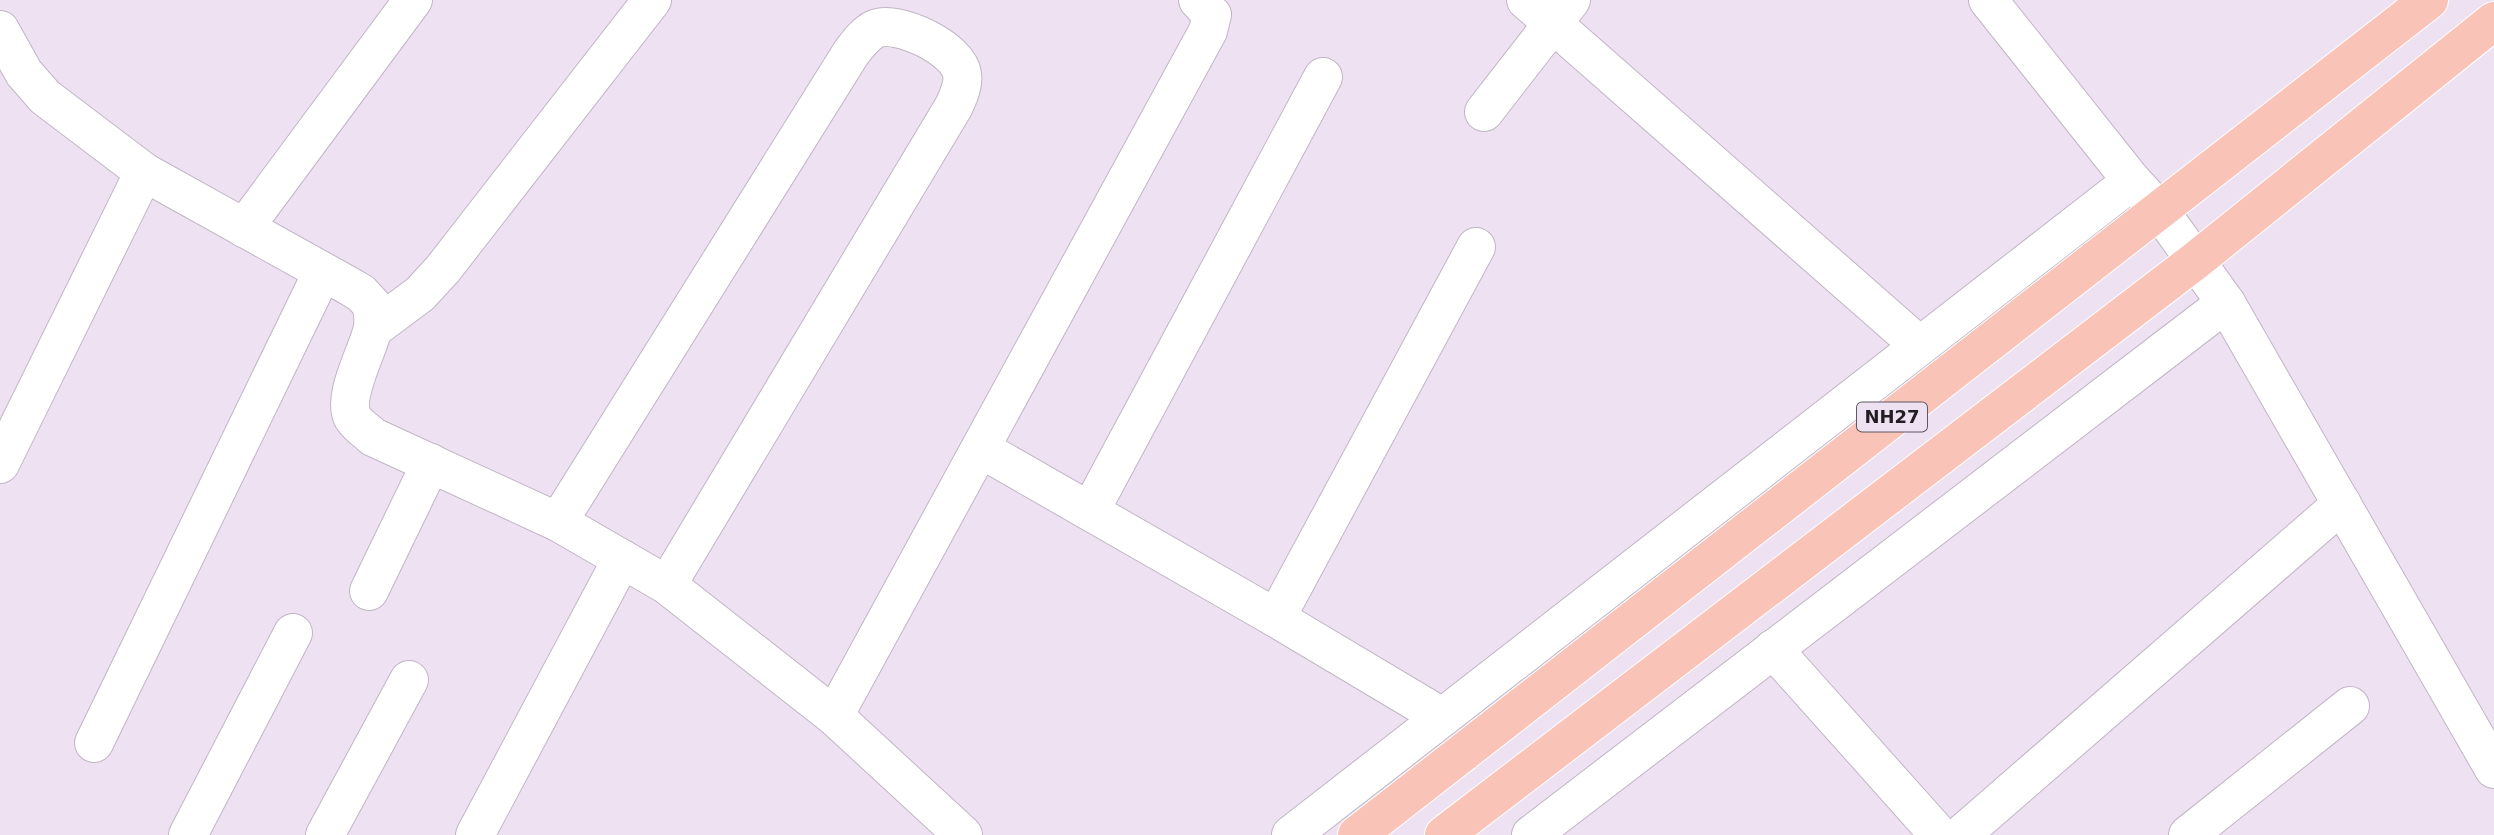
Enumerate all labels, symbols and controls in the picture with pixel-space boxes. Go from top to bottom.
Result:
road number: NH27 [1857,402,1927,432]

